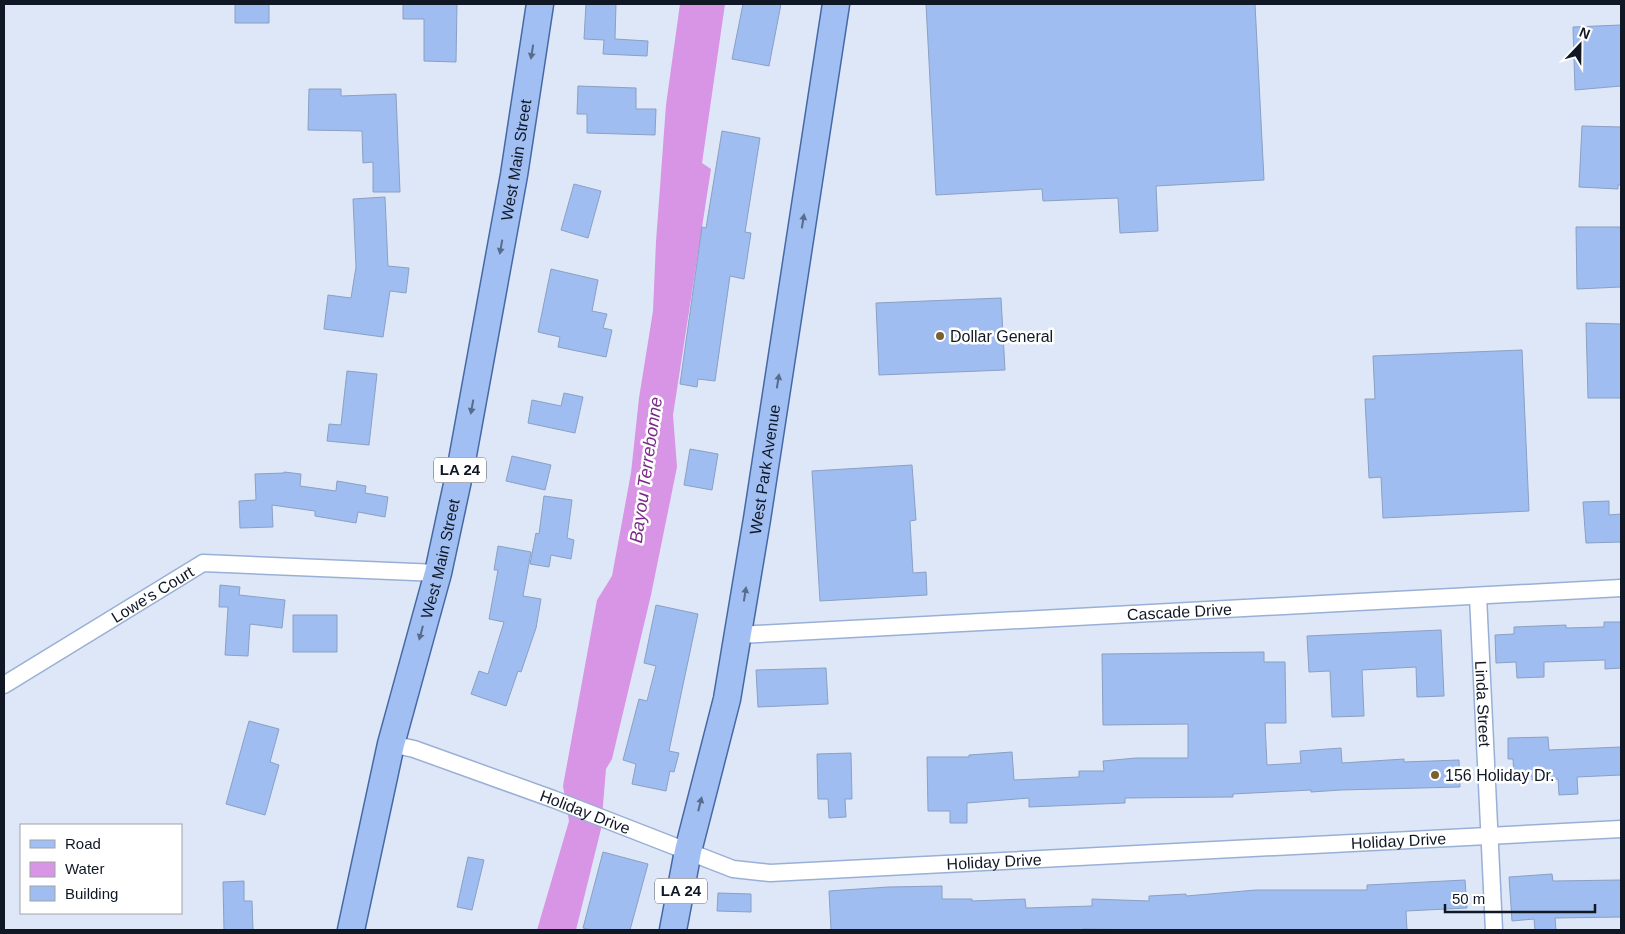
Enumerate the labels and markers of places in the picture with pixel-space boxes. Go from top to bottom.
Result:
place label: Dollar General [950,328,1053,345]
marker: Dollar General [934,330,946,342]
place label: 156 Holiday Dr. [1445,767,1554,784]
marker: 156 Holiday Dr. [1429,769,1441,781]

